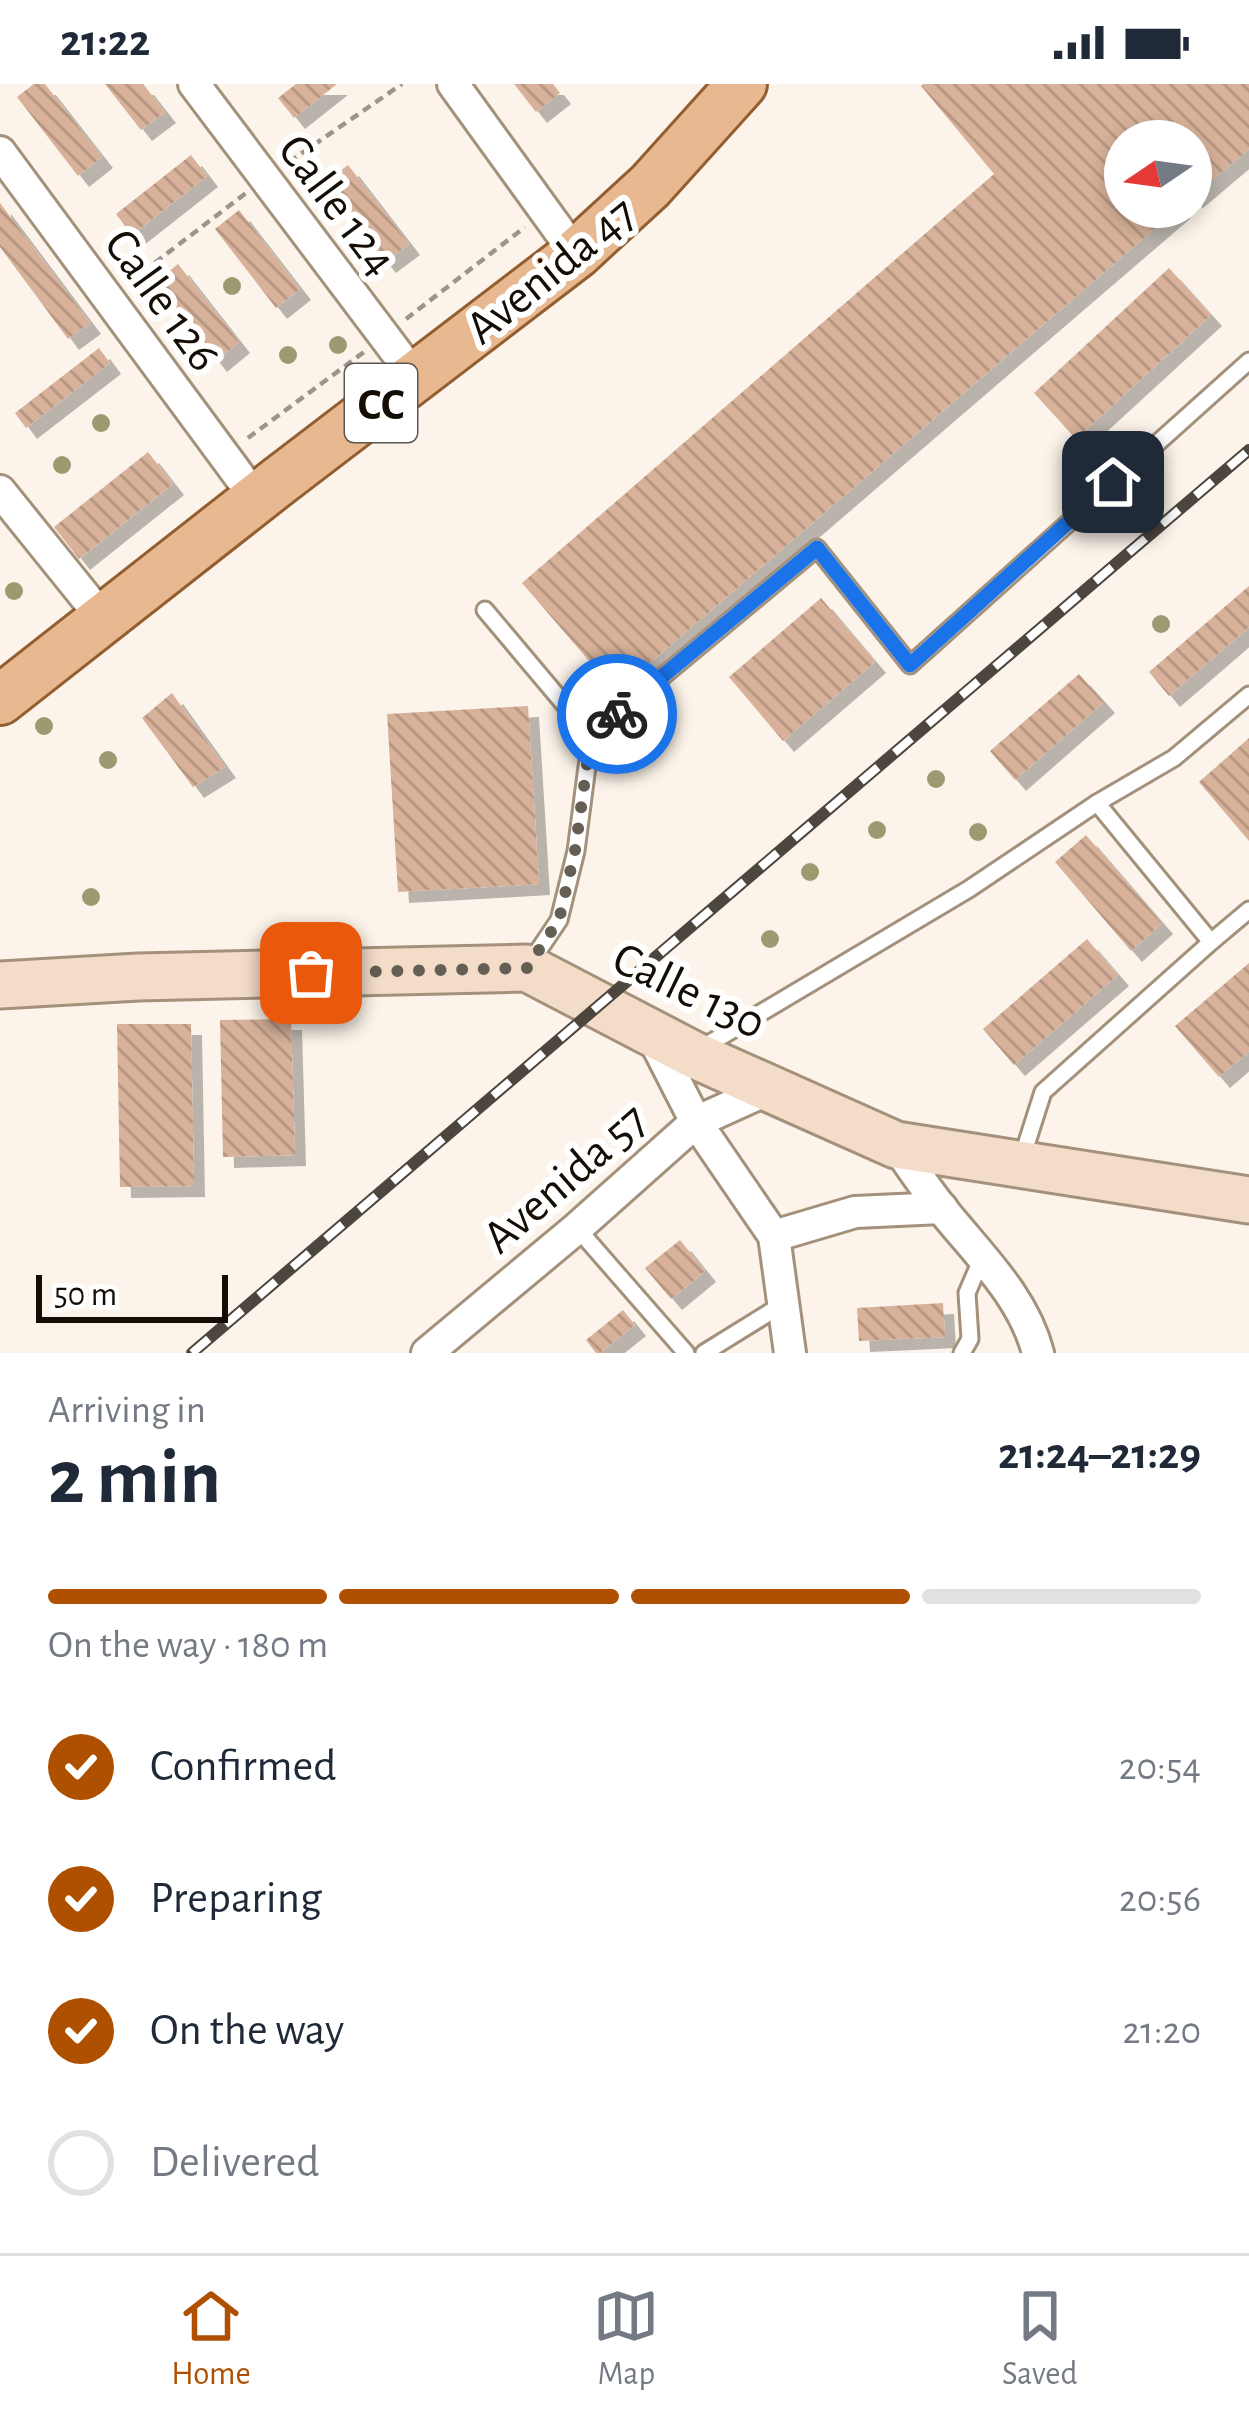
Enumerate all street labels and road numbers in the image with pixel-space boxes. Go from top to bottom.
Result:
street label: Calle 124 [269,127,405,285]
street label: Avenida 47 [458,189,646,354]
street label: Calle 126 [95,221,229,380]
road number: CC [345,364,417,442]
street label: Calle 130 [605,935,772,1049]
street label: Avenida 57 [475,1096,657,1263]

